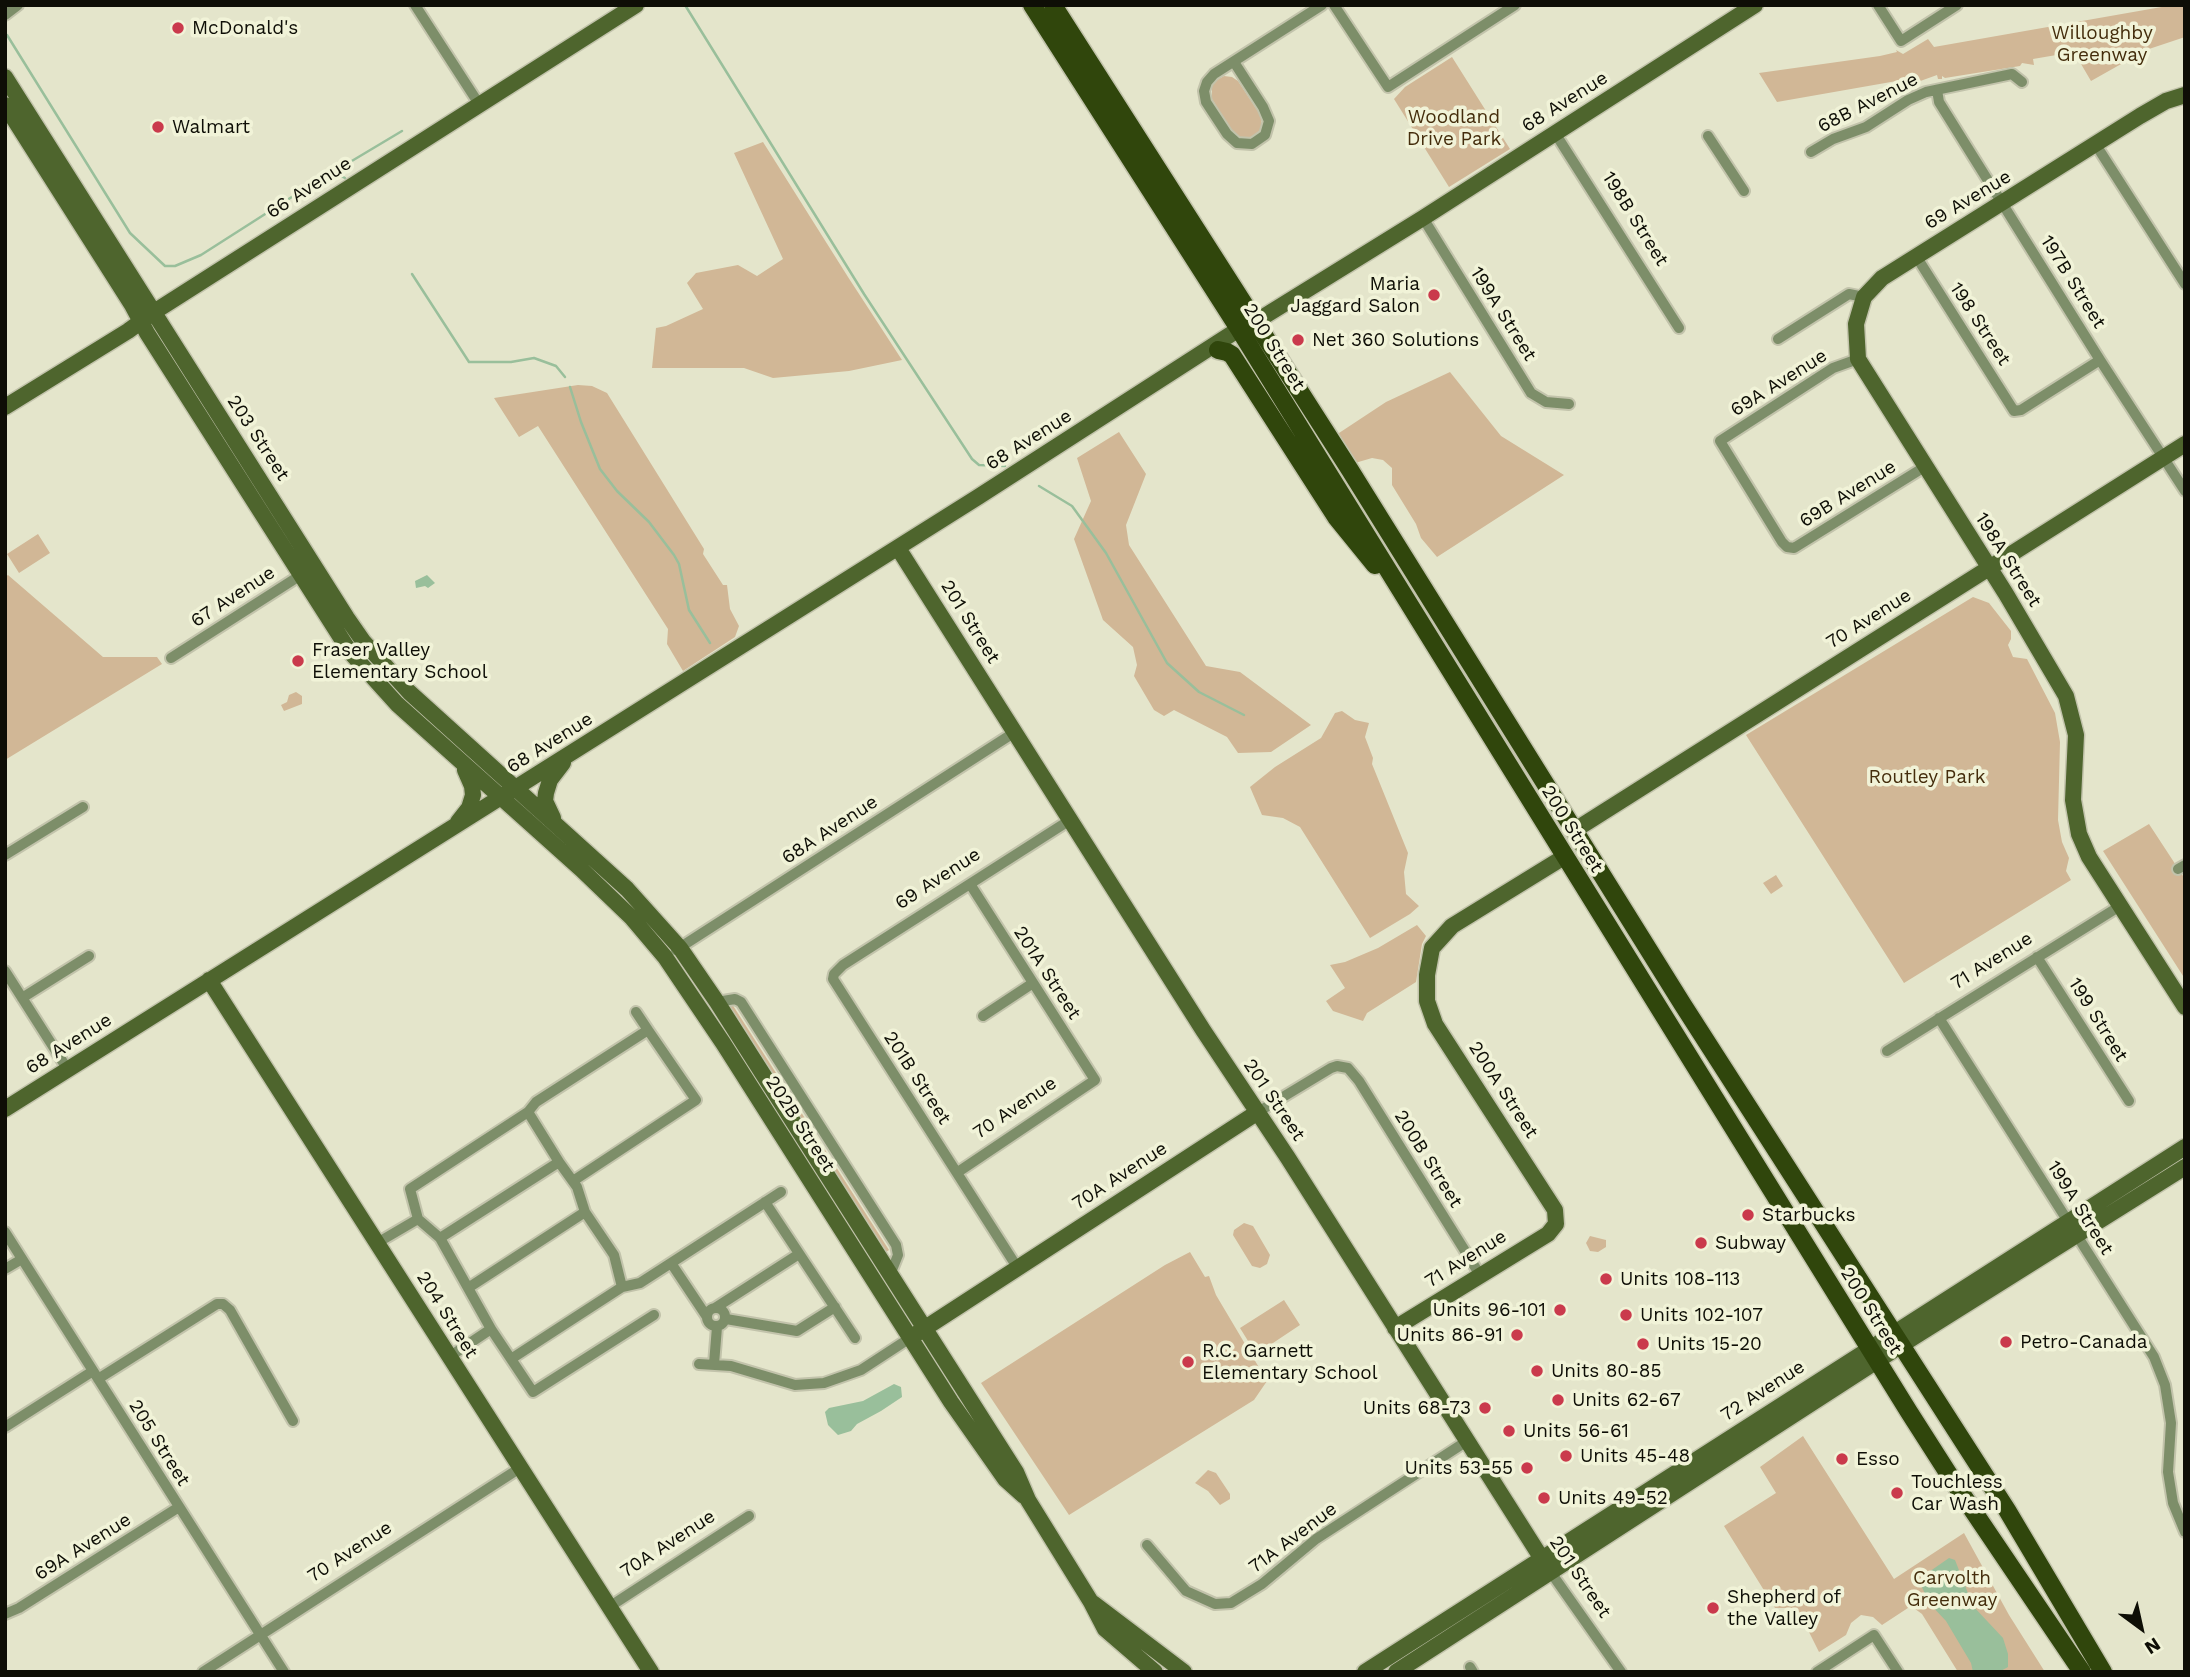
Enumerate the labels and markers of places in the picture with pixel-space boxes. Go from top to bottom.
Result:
place label: McDonald's [192,17,298,39]
marker: McDonald's [170,20,186,36]
place label: Walmart [172,116,250,138]
marker: Walmart [150,119,166,135]
place label: Maria Jaggard Salon [1290,273,1420,317]
marker: Maria Jaggard Salon [1426,287,1442,303]
place label: Net 360 Solutions [1312,329,1479,351]
marker: Net 360 Solutions [1290,332,1306,348]
place label: Fraser Valley Elementary School [312,639,488,683]
marker: Fraser Valley Elementary School [290,653,306,669]
place label: Starbucks [1762,1204,1855,1226]
marker: Starbucks [1740,1207,1756,1223]
place label: Subway [1715,1232,1786,1254]
marker: Subway [1693,1235,1709,1251]
place label: Units 108-113 [1620,1268,1740,1290]
marker: Units 108-113 [1598,1271,1614,1287]
place label: Units 96-101 [1433,1299,1546,1321]
marker: Units 96-101 [1552,1302,1568,1318]
place label: Units 102-107 [1640,1304,1763,1326]
marker: Units 102-107 [1618,1307,1634,1323]
place label: Units 86-91 [1397,1324,1503,1346]
marker: Units 86-91 [1509,1327,1525,1343]
place label: Petro-Canada [2020,1331,2148,1353]
place label: Units 15-20 [1657,1333,1762,1355]
marker: Petro-Canada [1998,1334,2014,1350]
marker: Units 15-20 [1635,1336,1651,1352]
place label: R.C. Garnett Elementary School [1202,1340,1378,1384]
marker: R.C. Garnett Elementary School [1180,1354,1196,1370]
place label: Units 80-85 [1551,1360,1662,1382]
marker: Units 80-85 [1529,1363,1545,1379]
place label: Units 62-67 [1572,1389,1681,1411]
marker: Units 62-67 [1550,1392,1566,1408]
place label: Units 68-73 [1363,1397,1471,1419]
marker: Units 68-73 [1477,1400,1493,1416]
place label: Units 56-61 [1523,1420,1629,1442]
marker: Units 56-61 [1501,1423,1517,1439]
place label: Units 45-48 [1580,1445,1690,1467]
marker: Units 45-48 [1558,1448,1574,1464]
place label: Esso [1856,1448,1900,1470]
marker: Esso [1834,1451,1850,1467]
place label: Units 53-55 [1404,1457,1513,1479]
marker: Units 53-55 [1519,1460,1535,1476]
place label: Touchless Car Wash [1911,1471,2003,1515]
marker: Touchless Car Wash [1889,1485,1905,1501]
place label: Units 49-52 [1558,1487,1668,1509]
marker: Units 49-52 [1536,1490,1552,1506]
place label: Shepherd of the Valley [1727,1586,1841,1630]
marker: Shepherd of the Valley [1705,1600,1721,1616]

